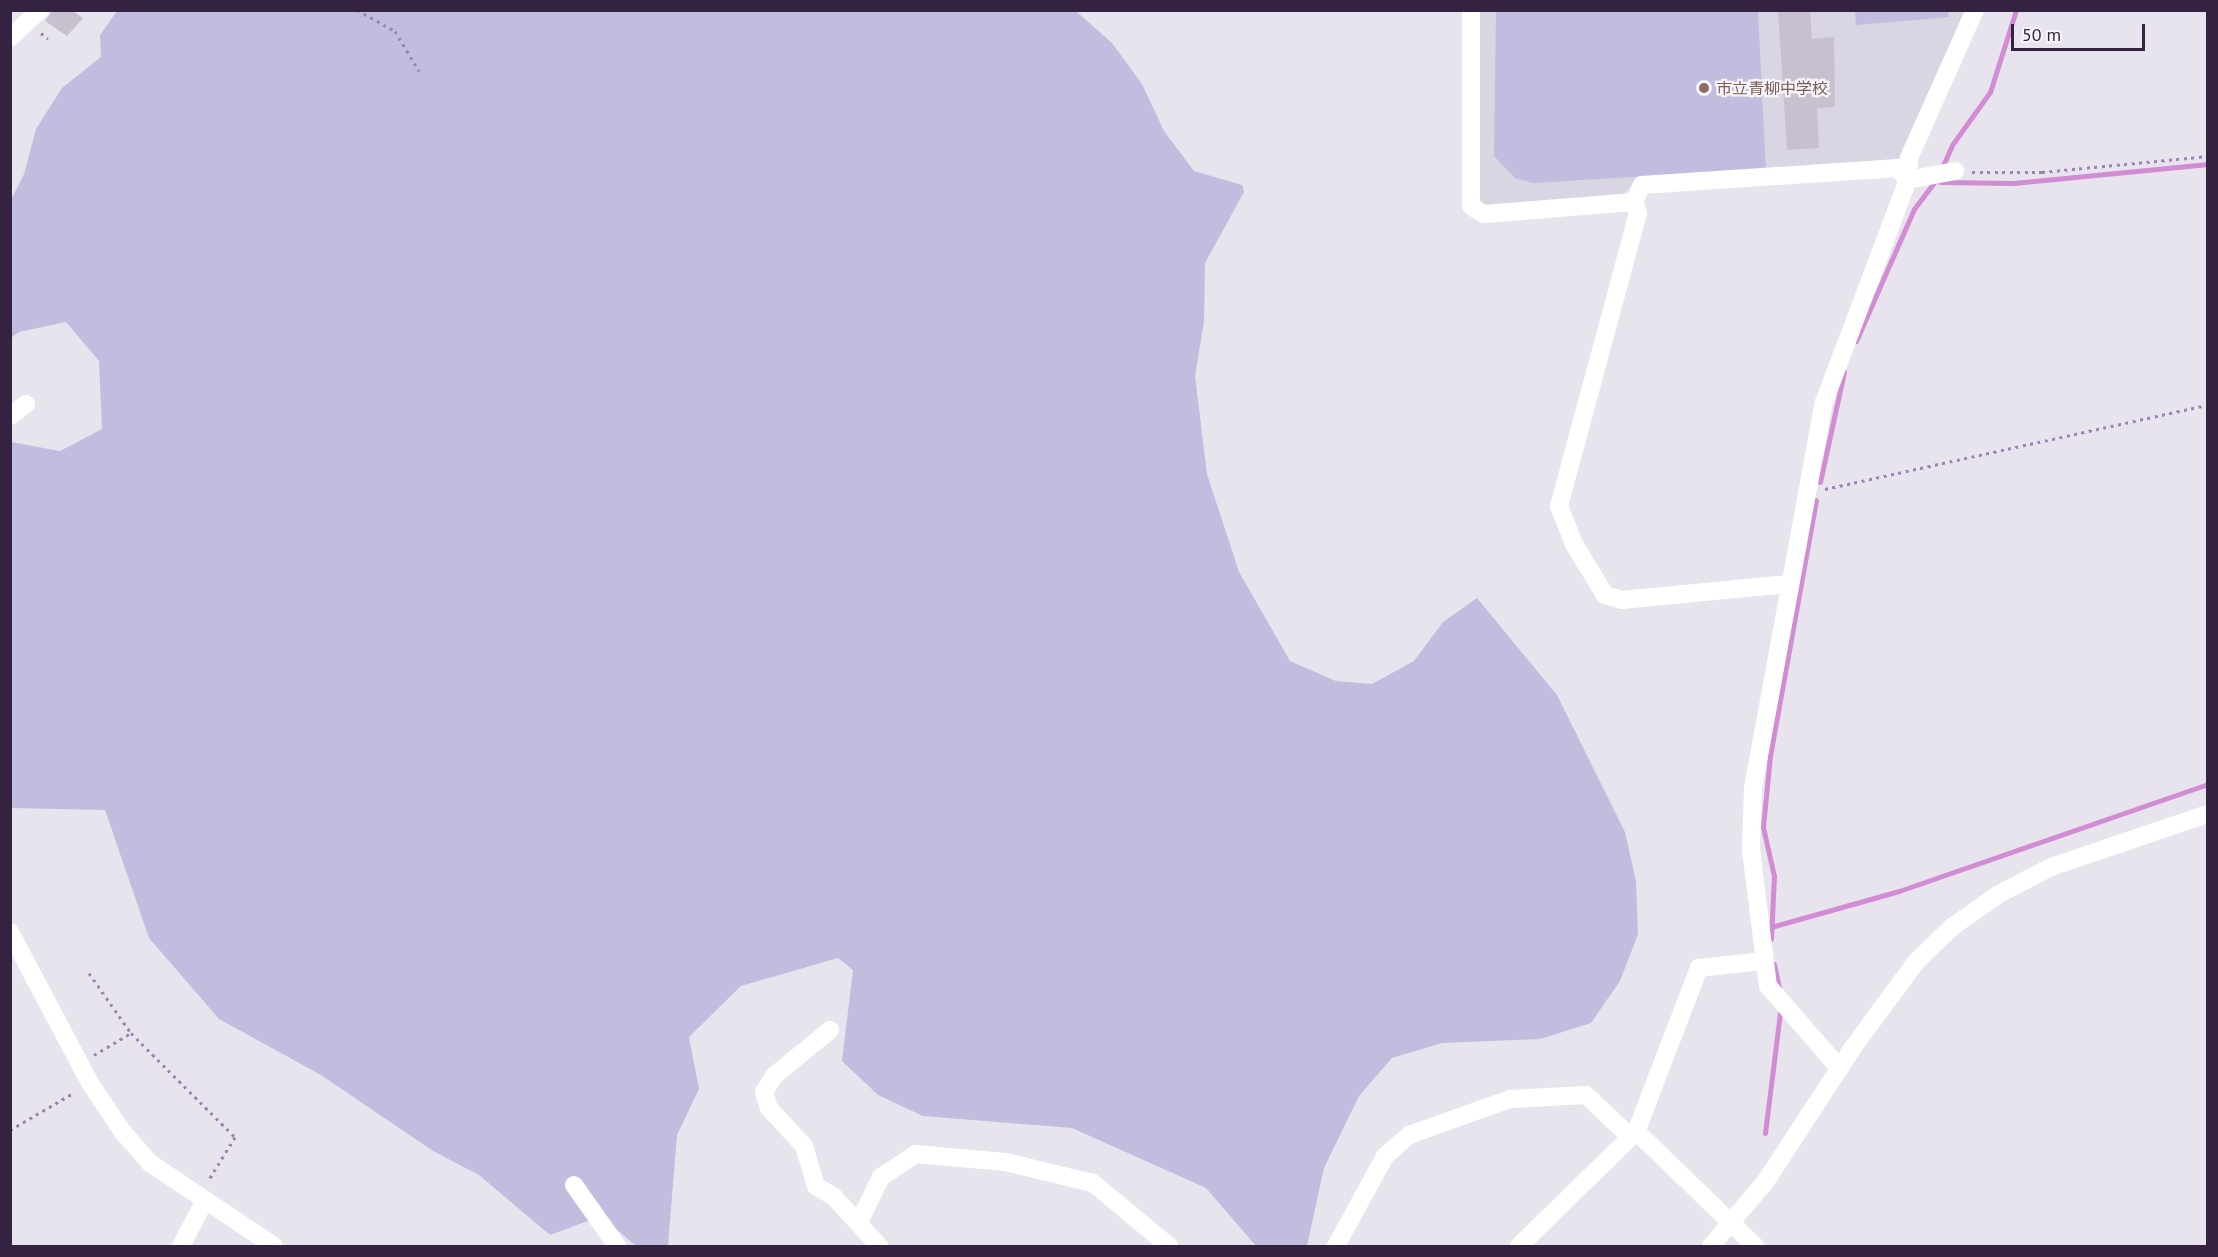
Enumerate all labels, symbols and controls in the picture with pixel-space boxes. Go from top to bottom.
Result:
scale bar [2014,12,2148,50]
text: 50 m [2022,23,2061,46]
place label: 市立青柳中学校 [1716,78,1828,98]
marker: 市立青柳中学校 [1697,81,1711,95]

